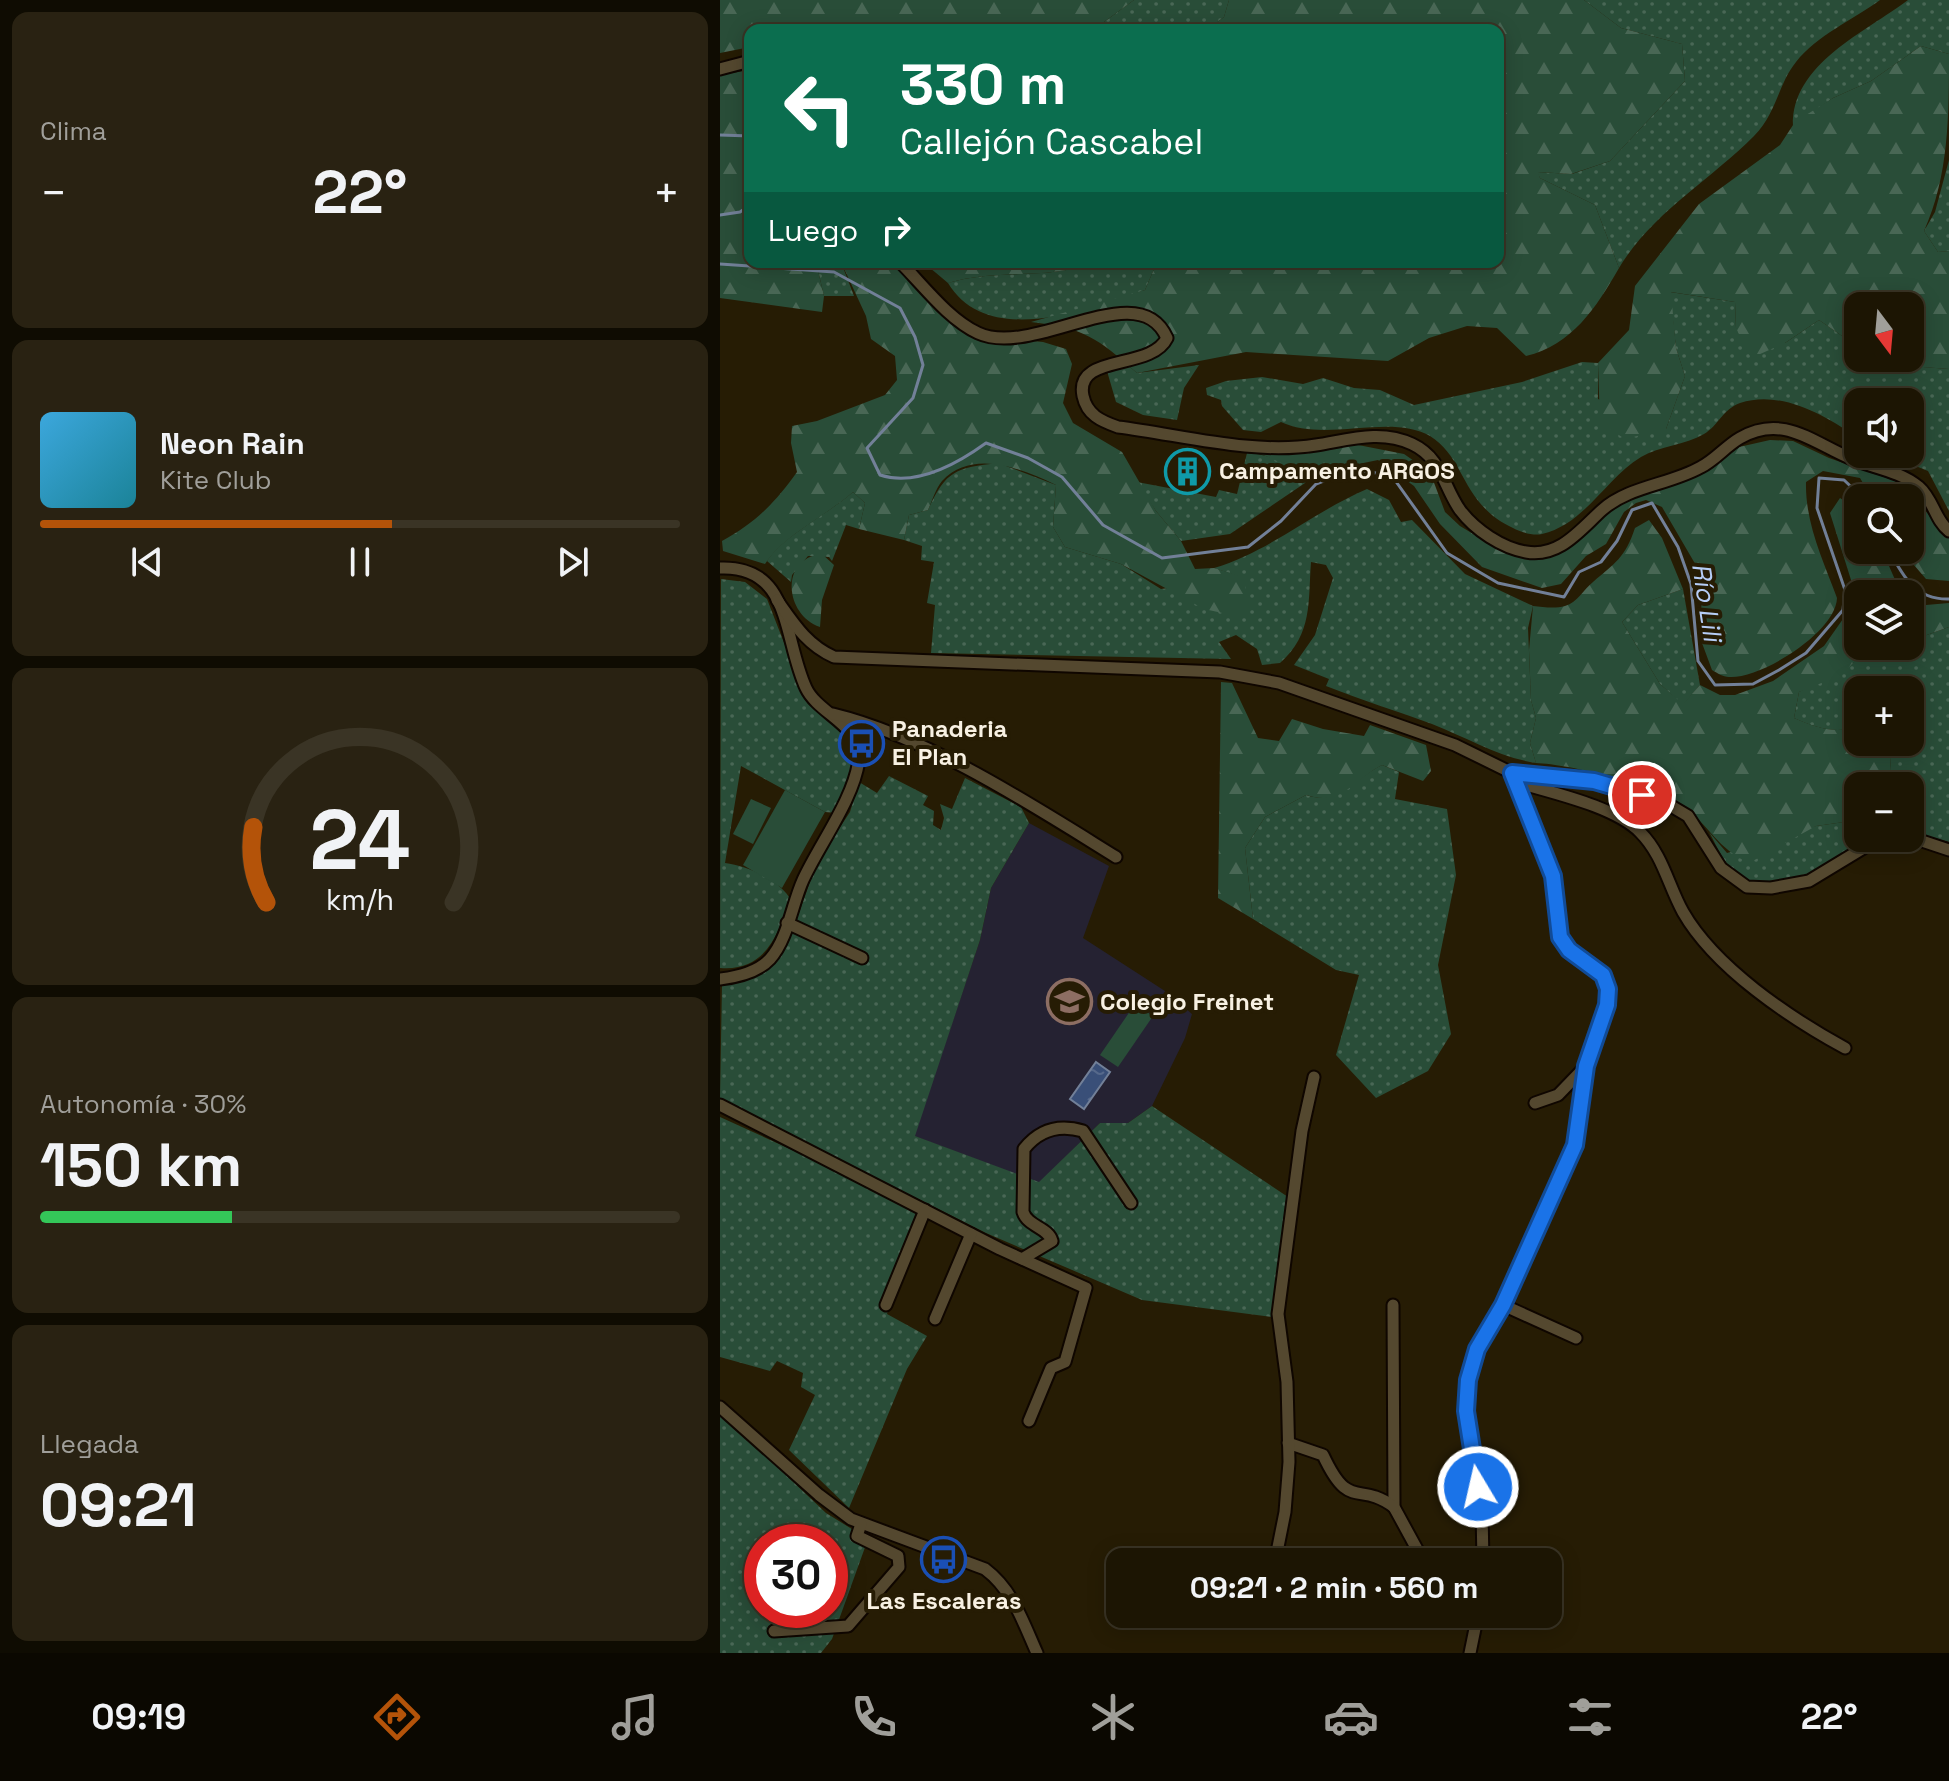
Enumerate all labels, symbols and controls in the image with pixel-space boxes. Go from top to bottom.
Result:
text: 330 m [900,49,1066,120]
icon: left [768,56,872,160]
text: Clima [40,114,107,148]
text: Callejón Cascabel [900,119,1203,165]
text: 22° [313,154,407,231]
text: − [40,165,67,221]
text: + [653,165,680,221]
icon: right [874,208,918,252]
text: Luego [768,211,858,250]
north arrow [1844,292,1924,372]
map controls [1844,292,1924,852]
button: sound [1844,388,1924,468]
text: Neon Rain [160,424,305,463]
building icon: Campamento ARGOS [1164,447,1212,495]
place label: Campamento ARGOS [1219,455,1455,486]
text: Kite Club [160,463,272,497]
button: search [1844,484,1924,564]
icon: previous [125,540,169,584]
icon: pause [338,540,382,584]
icon: next [551,540,595,584]
water label: Río Lili [1684,560,1730,646]
button: layers [1844,580,1924,660]
button: + [1844,676,1924,756]
place label: Panaderia El Plan [892,713,1008,772]
bus stop icon: Panaderia El Plan [837,719,885,767]
pin [1608,761,1676,829]
button: − [1844,772,1924,852]
icon: arrive [1620,773,1664,817]
text: 24 [310,786,410,892]
text: km/h [326,882,394,918]
school or university icon: Colegio Freinet [1045,978,1093,1026]
place label: Colegio Freinet [1100,986,1274,1017]
text: Autonomía · 30% [40,1087,246,1121]
text: 150 km [40,1127,242,1204]
text: Llegada [40,1427,139,1461]
position arrow [1436,1445,1520,1529]
text: 09:21 [40,1467,197,1544]
speed limit sign: 30 [744,1524,848,1628]
bus stop icon: Las Escaleras [920,1535,968,1583]
text: 09:21 · 2 min · 560 m [1190,1568,1478,1607]
place label: Las Escaleras [866,1585,1022,1616]
icon: directions [369,1689,425,1745]
icon: music [607,1689,663,1745]
icon: phone [846,1689,902,1745]
icon: climate [1085,1689,1141,1745]
icon: car [1323,1689,1379,1745]
icon: filters [1562,1689,1618,1745]
text: 09:19 [91,1694,186,1740]
text: 22° [1801,1694,1858,1740]

